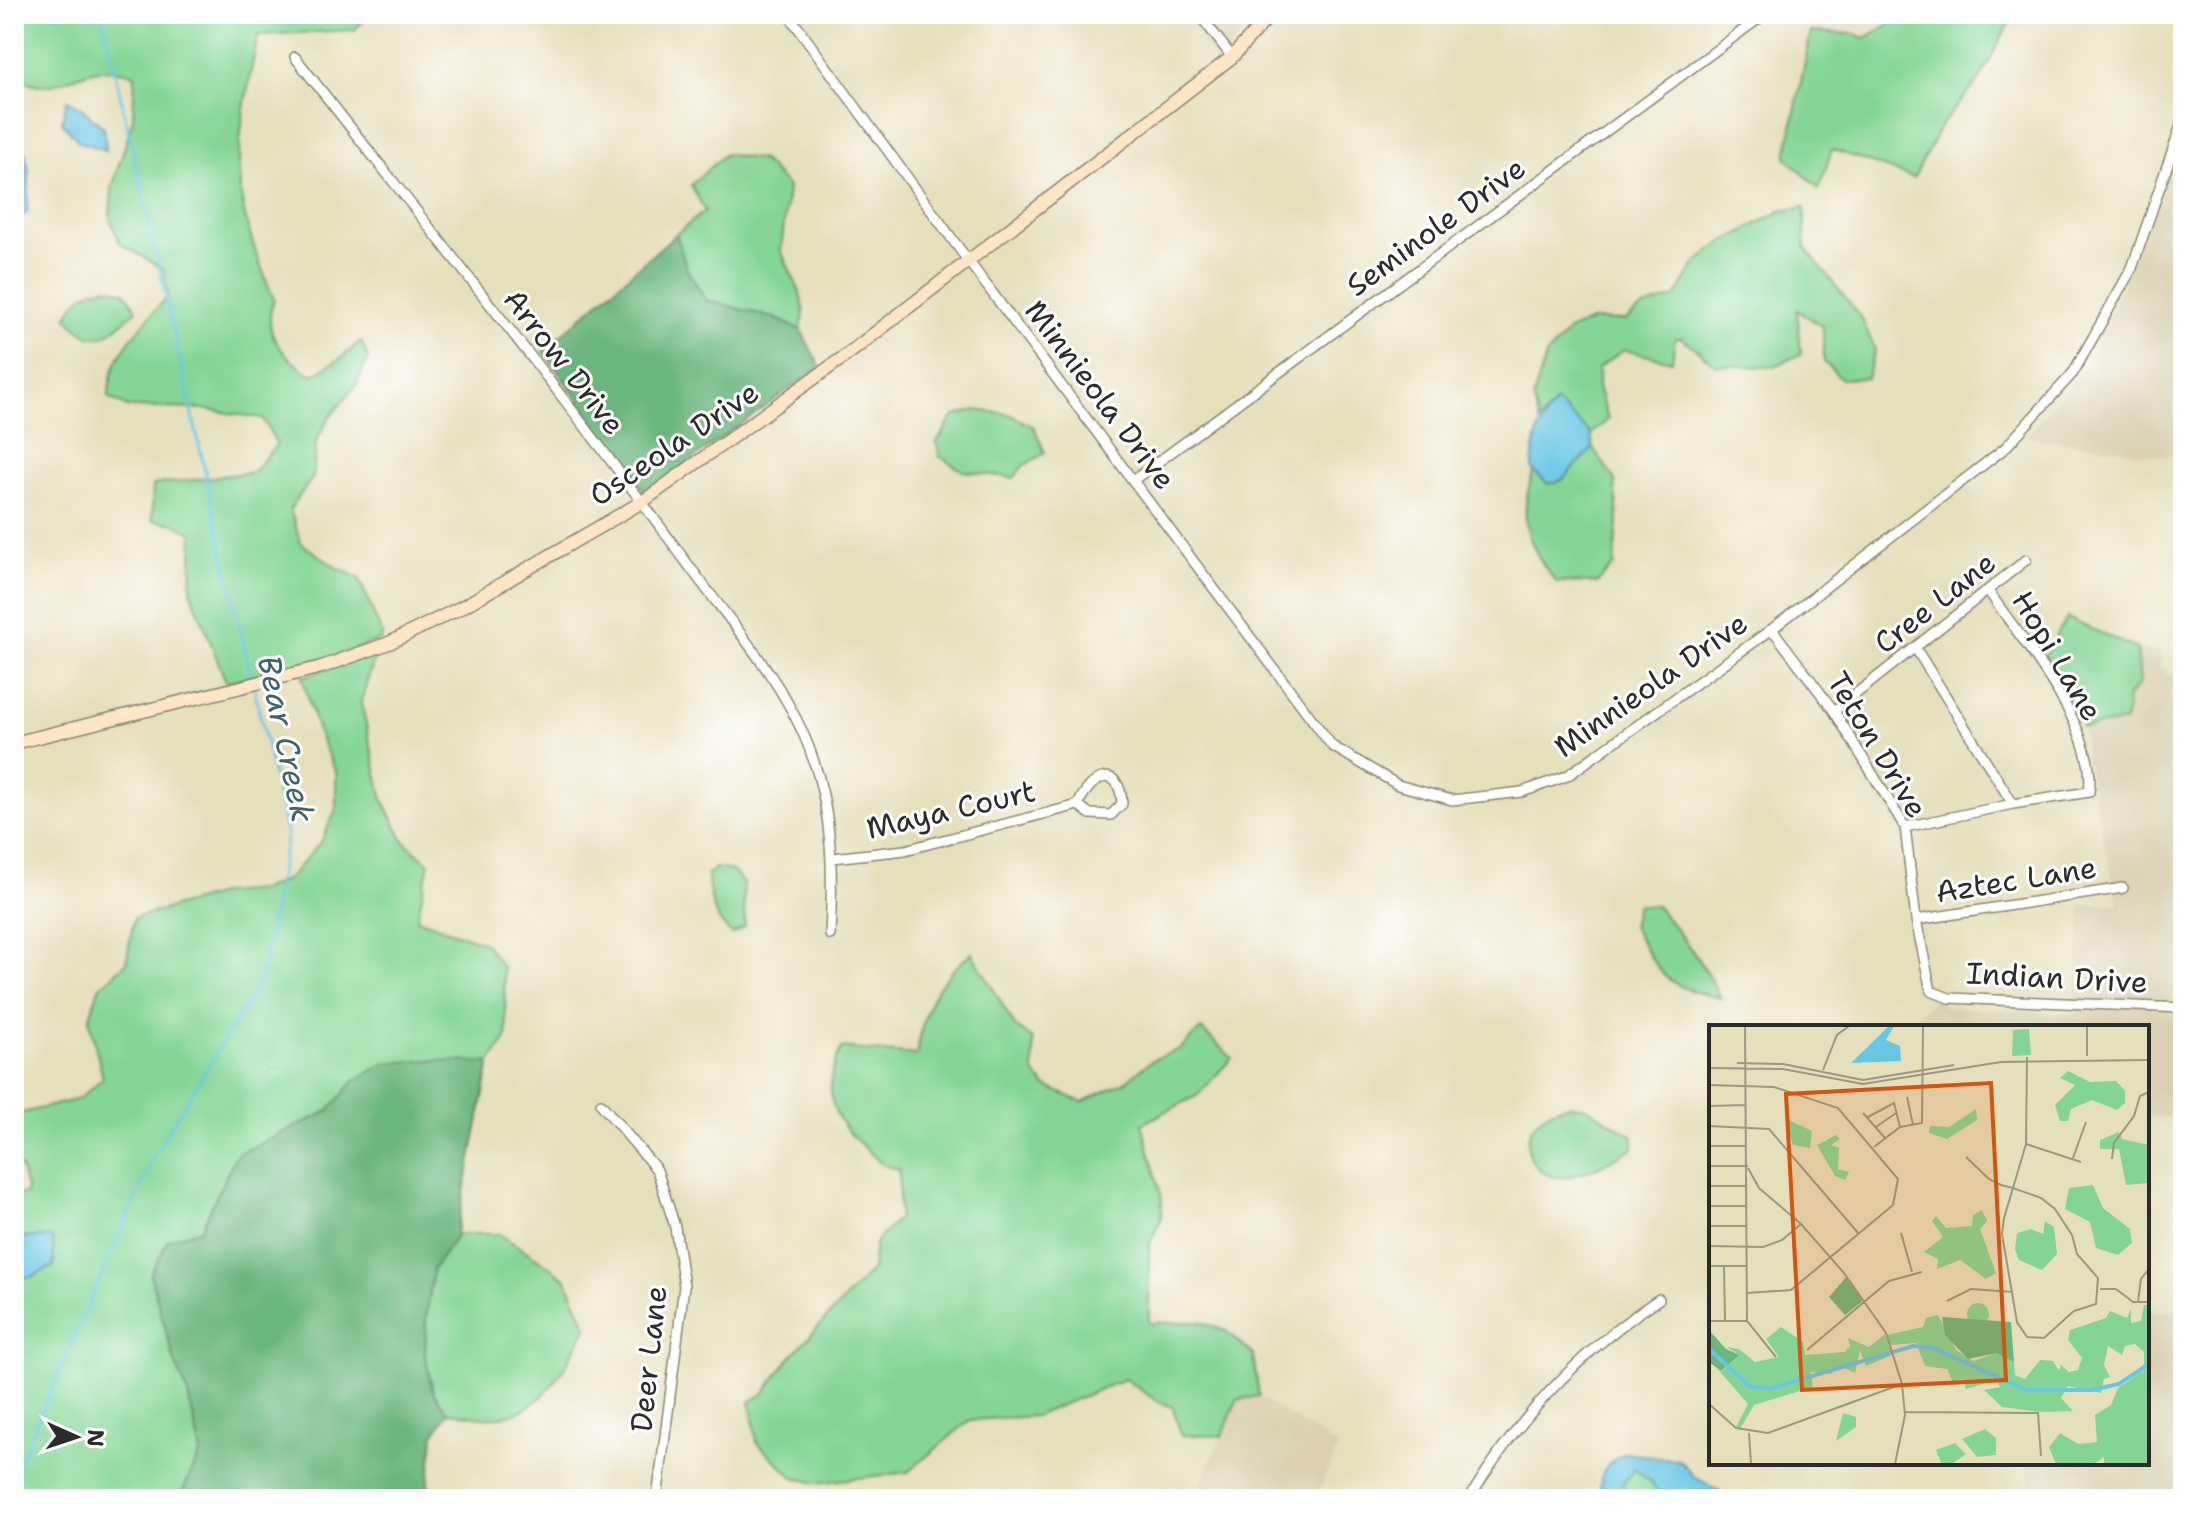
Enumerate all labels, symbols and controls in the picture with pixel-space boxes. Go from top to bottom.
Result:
street label: Seminole Drive [1338,148,1534,306]
street label: Arrow Drive [494,280,634,443]
street label: Minnieola Drive [1016,292,1185,498]
street label: Osceola Drive [581,372,767,516]
street label: Cree Lane [1865,542,2004,663]
street label: Hopi Lane [2002,583,2112,729]
street label: Minnieola Drive [1546,603,1756,767]
water label: Bear Creek [248,651,325,826]
street label: Teton Drive [1818,664,1937,826]
street label: Maya Court [862,770,1039,849]
street label: Aztec Lane [1933,847,2099,912]
street label: Indian Drive [1965,952,2149,1003]
inset map [1709,1025,2149,1465]
street label: Deer Lane [620,1284,677,1434]
north arrow [36,1397,116,1477]
text: N [81,1429,110,1447]

